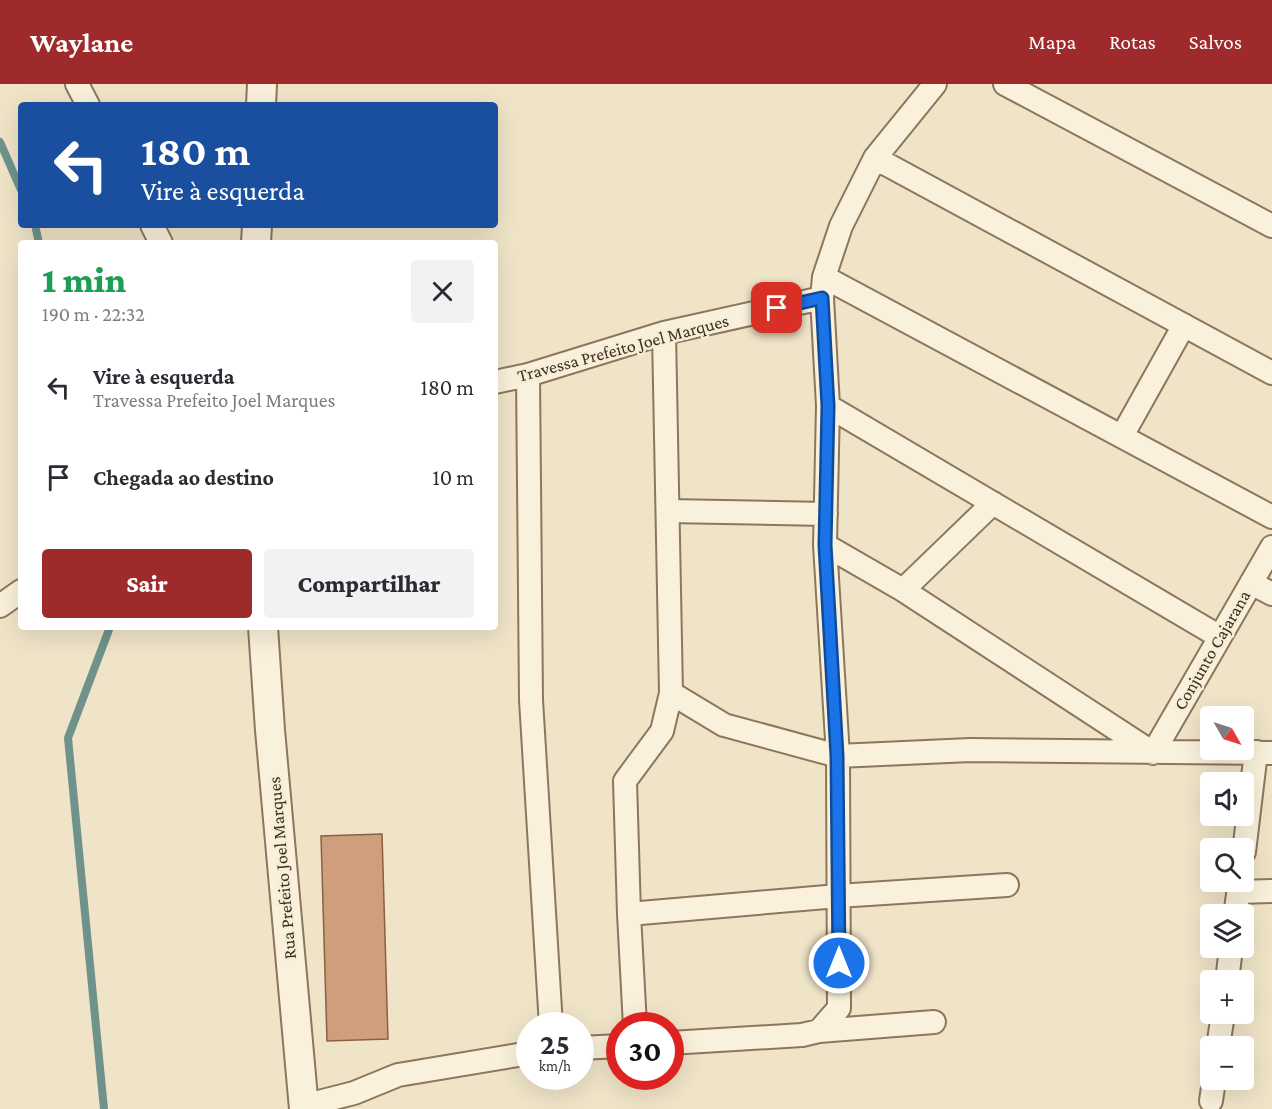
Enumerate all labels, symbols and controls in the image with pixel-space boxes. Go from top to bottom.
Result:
text: Waylane [30,27,133,58]
text: Mapa [1028,30,1076,54]
text: Rotas [1109,30,1156,54]
text: Salvos [1189,30,1242,54]
icon: left [42,126,120,204]
text: 180 m [141,127,250,174]
text: Vire à esquerda [141,176,305,206]
text: 1 min [42,260,126,300]
button: close [411,260,474,323]
pin [751,282,802,333]
icon: arrive [760,291,793,324]
text: 190 m · 22:32 [42,303,145,325]
street label: Travessa Prefeito Joel Marques [515,310,731,386]
text: Vire à esquerda [93,364,234,389]
icon: left [42,371,75,404]
text: 180 m [421,375,474,400]
text: Travessa Prefeito Joel Marques [93,389,335,411]
icon: arrive [42,461,75,494]
text: Chegada ao destino [93,465,274,490]
text: 10 m [432,465,474,490]
button: Sair [42,549,252,618]
button: Compartilhar [264,549,474,618]
street label: Conjunto Cajarana [1170,587,1255,714]
north arrow [1200,706,1254,760]
map controls [1200,706,1254,1090]
button: sound [1200,772,1254,826]
street label: Rua Prefeito Joel Marques [264,776,300,960]
button: search [1200,838,1254,892]
button: layers [1200,904,1254,958]
position arrow [807,931,871,995]
button: + [1200,970,1254,1024]
speed limit sign: 30 [606,1012,684,1090]
text: 25 [540,1027,570,1060]
button: − [1200,1036,1254,1090]
text: km/h [539,1058,571,1074]

